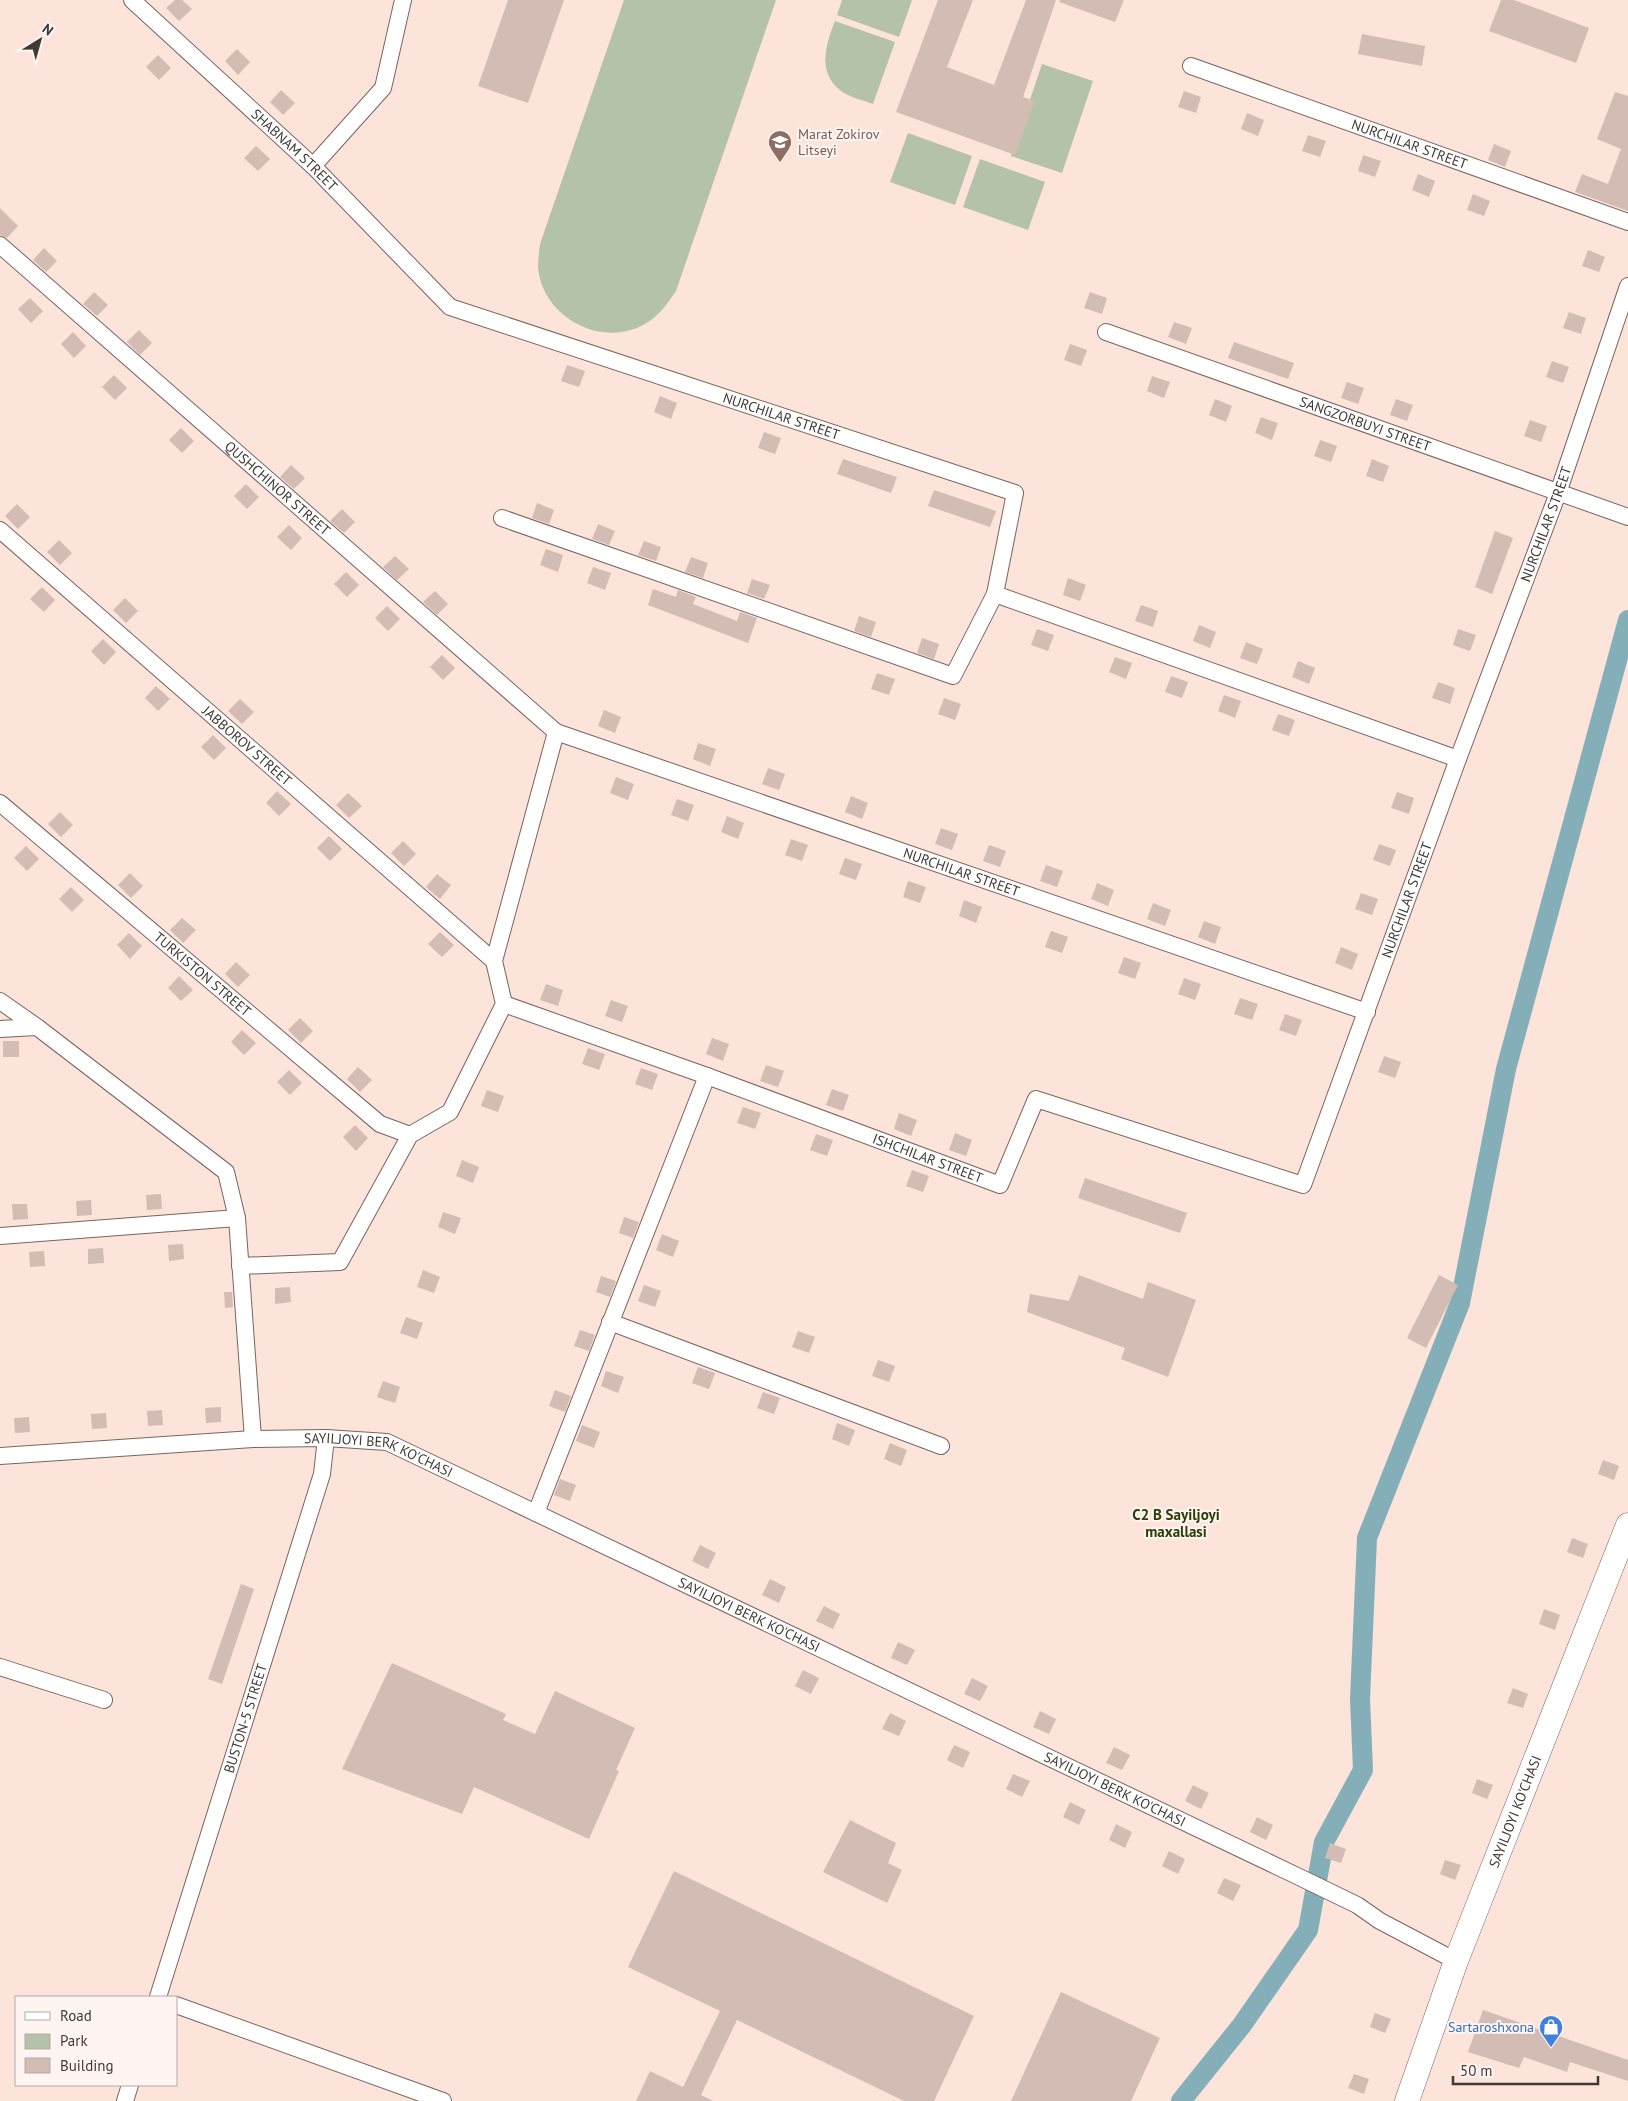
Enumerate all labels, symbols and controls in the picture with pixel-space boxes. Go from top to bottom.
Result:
north arrow [15,15,65,65]
text: N [39,20,57,40]
street label: SHABNAM STREET [247,105,342,195]
street label: NURCHILAR STREET [1349,115,1470,173]
place label: Marat Zokirov Litseyi [798,125,880,159]
school or university icon: Marat Zokirov Litseyi [767,129,793,163]
street label: NURCHILAR STREET [721,388,842,444]
street label: SANGZORBUYI STREET [1297,392,1434,456]
street label: QUSHCHINOR STREET [221,437,334,539]
street label: NURCHILAR STREET [1516,464,1575,584]
street label: JABBOROV STREET [198,701,296,790]
street label: NURCHILAR STREET [1377,840,1436,960]
street label: NURCHILAR STREET [901,844,1022,900]
street label: TURKISTON STREET [150,928,255,1020]
street label: ISHCHILAR STREET [870,1129,986,1187]
street label: SAYILJOYI BERK KO'CHASI [304,1429,456,1481]
district label: C2 B Sayiljoyi maxallasi [1132,1505,1220,1541]
street label: SAYILJOYI BERK KO'CHASI [675,1573,823,1656]
street label: BUSTON-5 STREET [220,1661,271,1775]
street label: SAYILJOYI BERK KO'CHASI [1041,1748,1189,1831]
street label: SAYILJOYI KO'CHASI [1485,1753,1545,1870]
legend [15,1996,178,2086]
text: Road [60,2006,92,2025]
shop icon: Sartaroshxona [1538,2014,1564,2048]
place label: Sartaroshxona [1448,2018,1534,2036]
text: Park [60,2031,88,2050]
scale bar [1453,2054,1598,2086]
text: Building [60,2056,114,2075]
text: 50 m [1460,2061,1493,2080]

